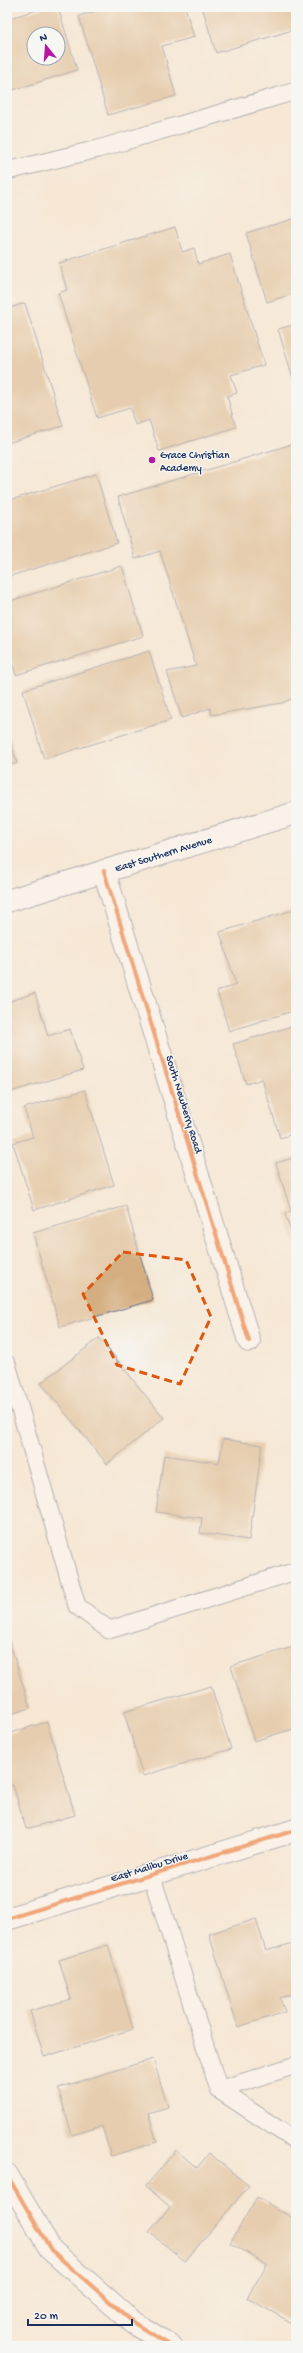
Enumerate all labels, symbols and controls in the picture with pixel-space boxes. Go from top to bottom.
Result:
north arrow [26,26,66,66]
text: N [38,32,49,45]
place label: Grace Christian Academy [160,450,230,475]
marker: Grace Christian Academy [147,455,157,465]
street label: East Southern Avenue [114,834,214,875]
street label: South Newberry Road [162,1054,204,1156]
street label: East Malibu Drive [109,1850,190,1885]
scale bar [28,2301,132,2327]
text: 20 m [34,2310,59,2324]

